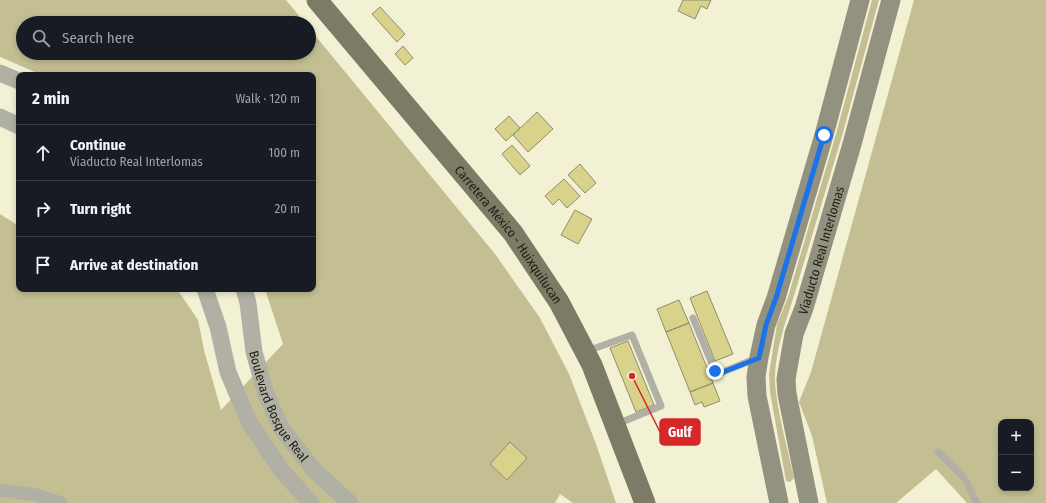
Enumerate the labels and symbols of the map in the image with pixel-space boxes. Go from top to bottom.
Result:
route start [815,126,833,144]
street label: Carretera México - Huixquilucan [452,162,565,306]
street label: Viaducto Real Interlomas [795,184,847,317]
street label: Boulevard Bosque Real [246,349,312,465]
route end [706,362,724,380]
callout: Gulf [660,419,700,445]
text: Gulf [668,424,693,441]

